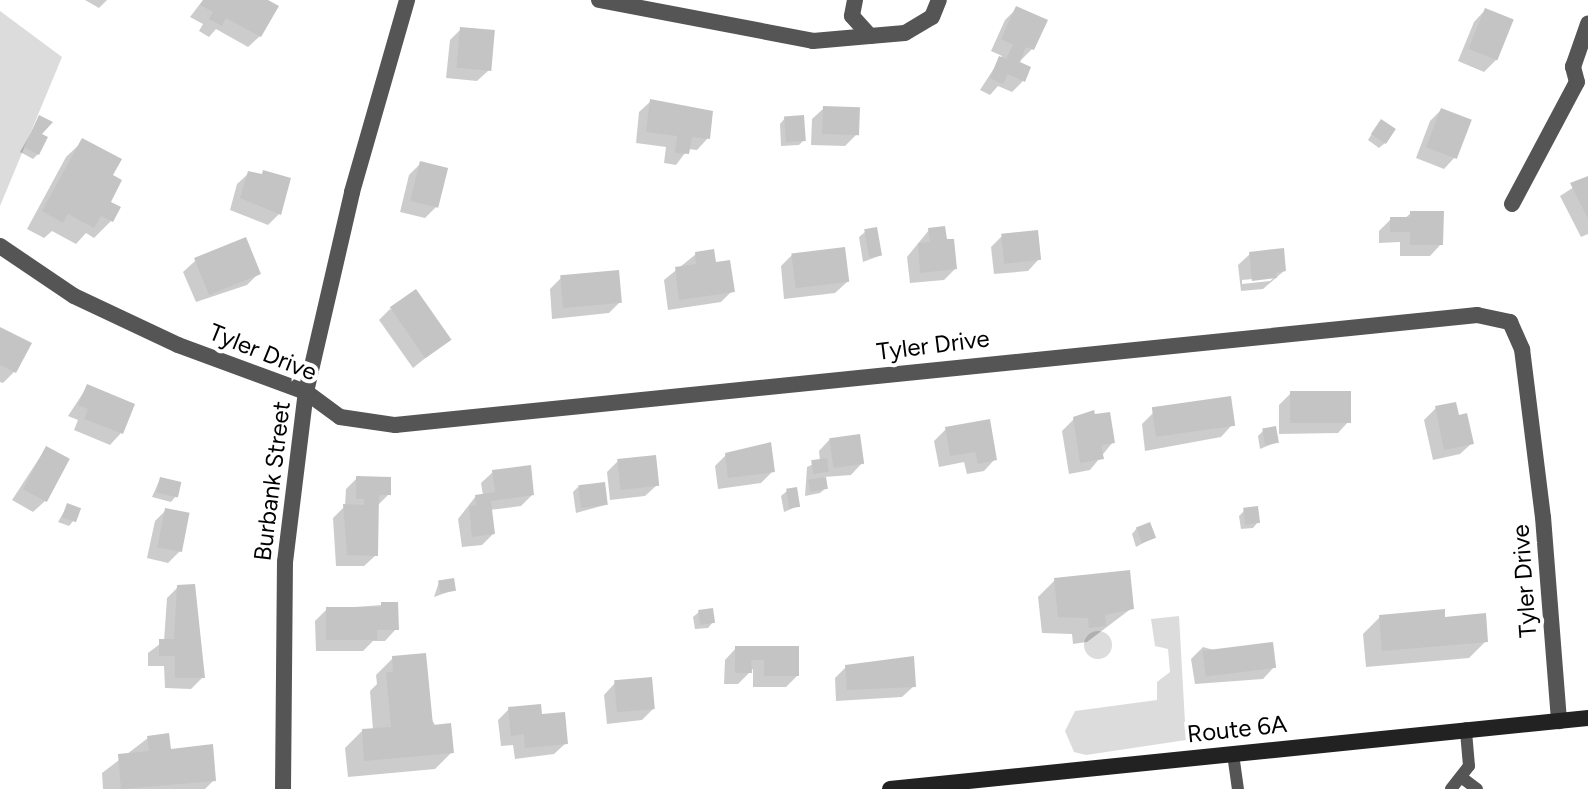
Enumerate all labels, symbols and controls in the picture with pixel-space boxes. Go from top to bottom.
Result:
street label: Tyler Drive [205,317,321,387]
street label: Tyler Drive [875,324,991,366]
street label: Burbank Street [248,400,296,562]
street label: Tyler Drive [1506,523,1542,639]
street label: Route 6A [1186,709,1288,749]

